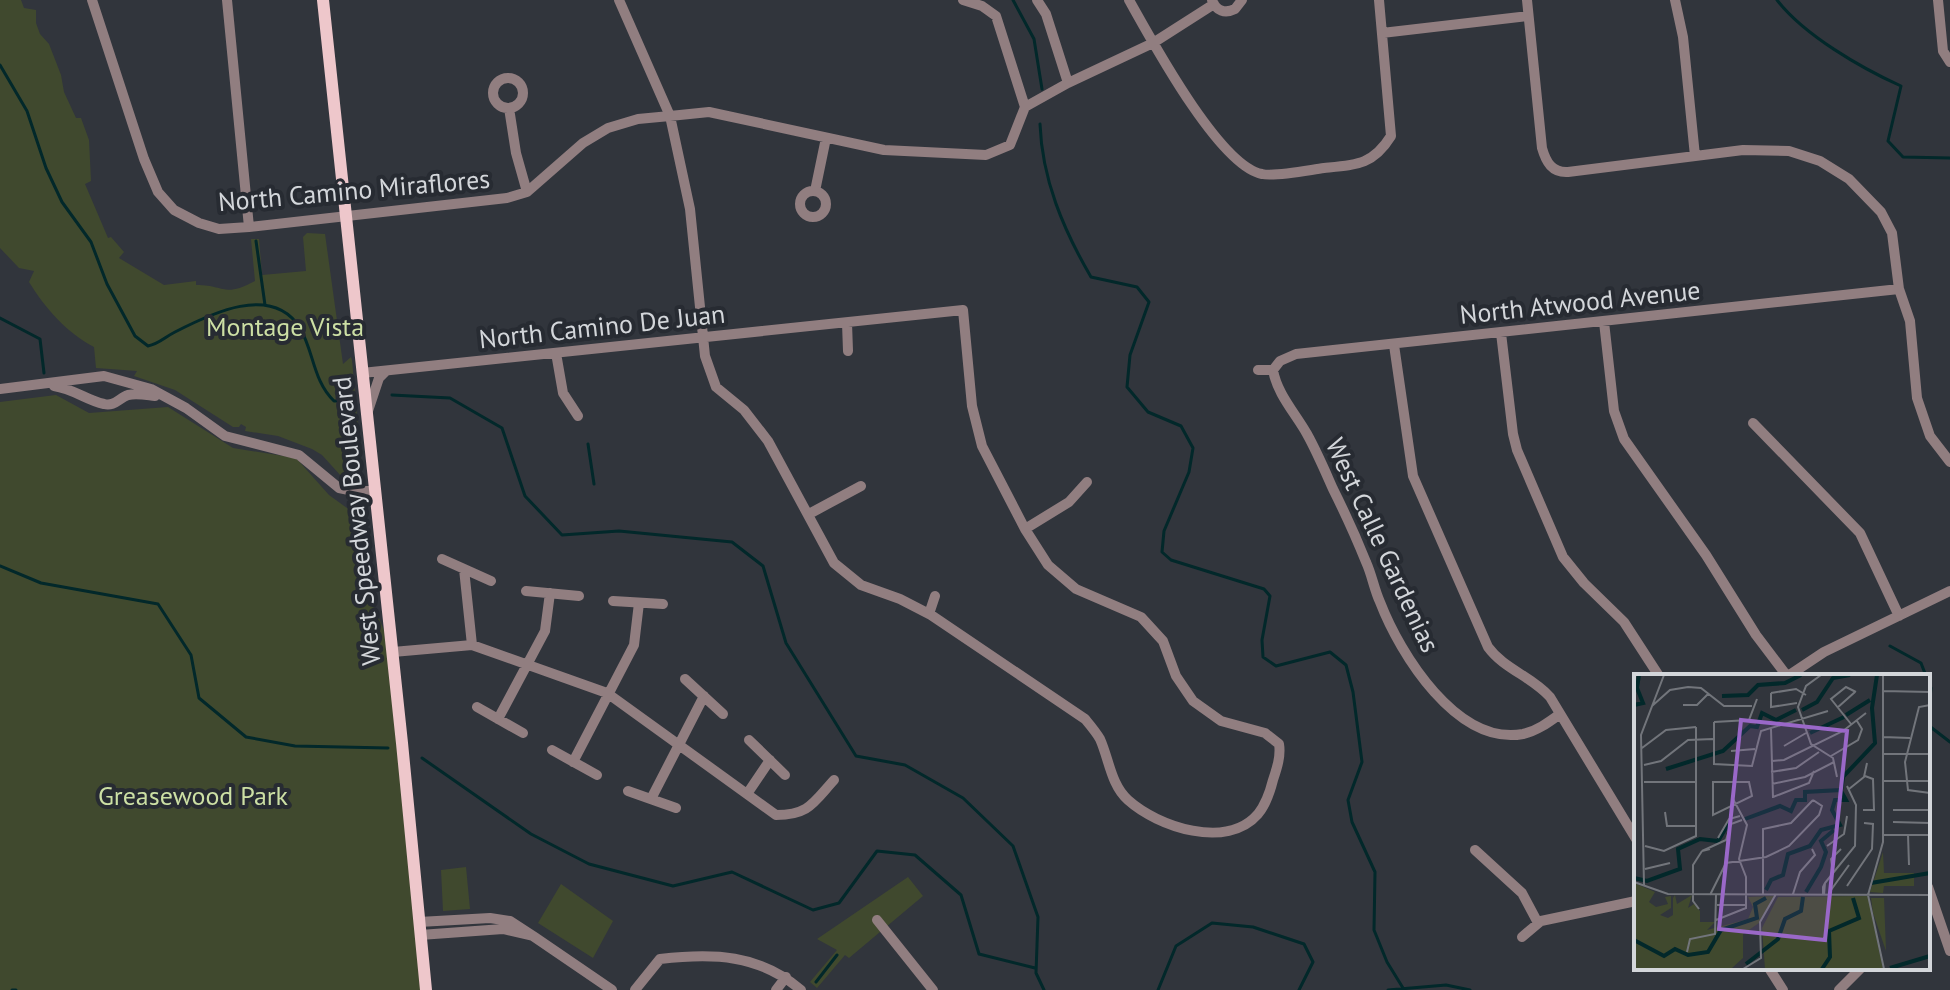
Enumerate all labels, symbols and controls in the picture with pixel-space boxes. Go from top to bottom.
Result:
street label: North Camino Miraflores [217,162,491,218]
street label: North Atwood Avenue [1458,273,1702,331]
street label: North Camino De Juan [477,297,727,355]
park label: Montage Vista [206,310,364,343]
street label: West Speedway Boulevard [324,375,388,667]
street label: West Calle Gardenias [1319,433,1447,657]
inset map [1634,674,1930,970]
park label: Greasewood Park [98,779,289,812]

